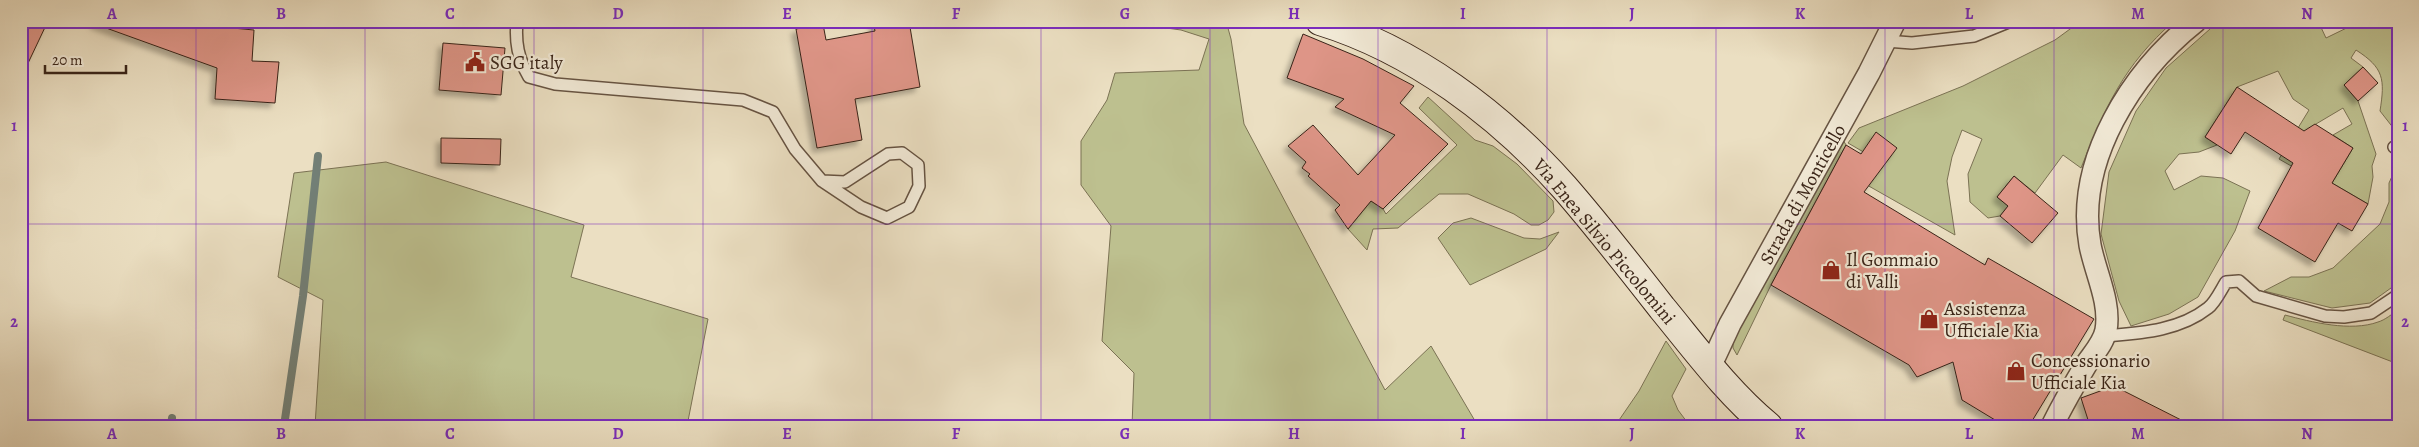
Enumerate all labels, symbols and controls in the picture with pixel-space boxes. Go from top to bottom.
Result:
text: A [106,3,118,25]
text: B [276,3,286,25]
text: C [445,3,455,25]
text: D [612,3,624,25]
text: E [782,3,792,25]
text: F [952,3,961,25]
text: G [1120,3,1130,25]
text: H [1288,3,1300,25]
text: I [1460,3,1466,25]
text: J [1629,3,1635,25]
text: K [1795,3,1806,25]
text: L [1965,3,1974,25]
text: M [2131,3,2145,25]
text: N [2301,3,2313,25]
scale bar [45,42,126,74]
text: 20 m [52,50,83,70]
place label: SGG italy [490,50,563,76]
public building icon: SGG italy [464,51,486,73]
text: 1 [11,115,17,137]
text: 1 [2402,115,2408,137]
street label: Strada di Monticello [1754,120,1852,269]
street label: Via Enea Silvio Piccolomini [1526,152,1682,330]
place label: Il Gommaio di Valli [1846,247,1938,295]
shop icon: Il Gommaio di Valli [1820,259,1842,281]
place label: Assistenza Ufficiale Kia [1943,296,2039,344]
shop icon: Assistenza Ufficiale Kia [1918,308,1940,330]
text: 2 [10,311,18,333]
text: 2 [2401,311,2409,333]
place label: Concessionario Ufficiale Kia [2031,348,2150,396]
shop icon: Concessionario Ufficiale Kia [2005,360,2027,382]
text: A [106,423,118,445]
text: B [276,423,286,445]
text: C [445,423,455,445]
text: D [612,423,624,445]
text: E [782,423,792,445]
text: F [952,423,961,445]
text: G [1120,423,1130,445]
text: H [1288,423,1300,445]
text: I [1460,423,1466,445]
text: J [1629,423,1635,445]
text: K [1795,423,1806,445]
text: L [1965,423,1974,445]
text: M [2131,423,2145,445]
text: N [2301,423,2313,445]

